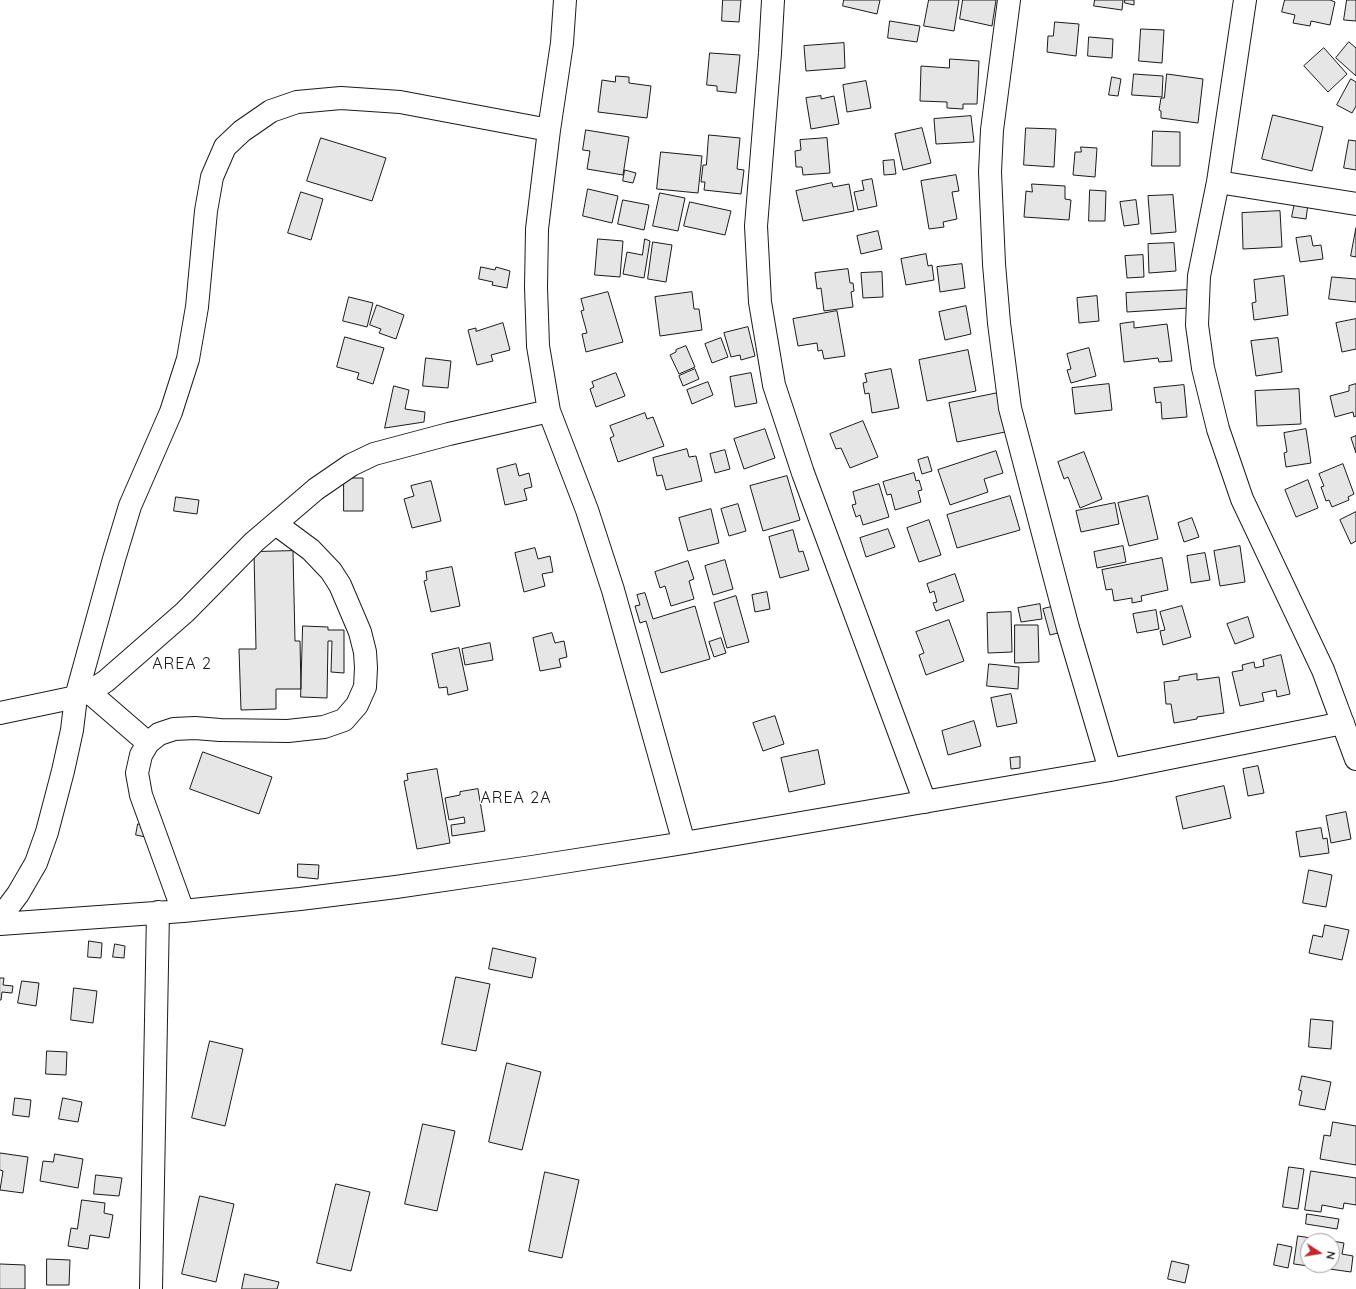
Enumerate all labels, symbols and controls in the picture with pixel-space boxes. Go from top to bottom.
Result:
district label: AREA 2 [152,654,212,674]
district label: AREA 2A [480,788,552,808]
north arrow [1300,1233,1340,1273]
text: N [1323,1250,1338,1261]

